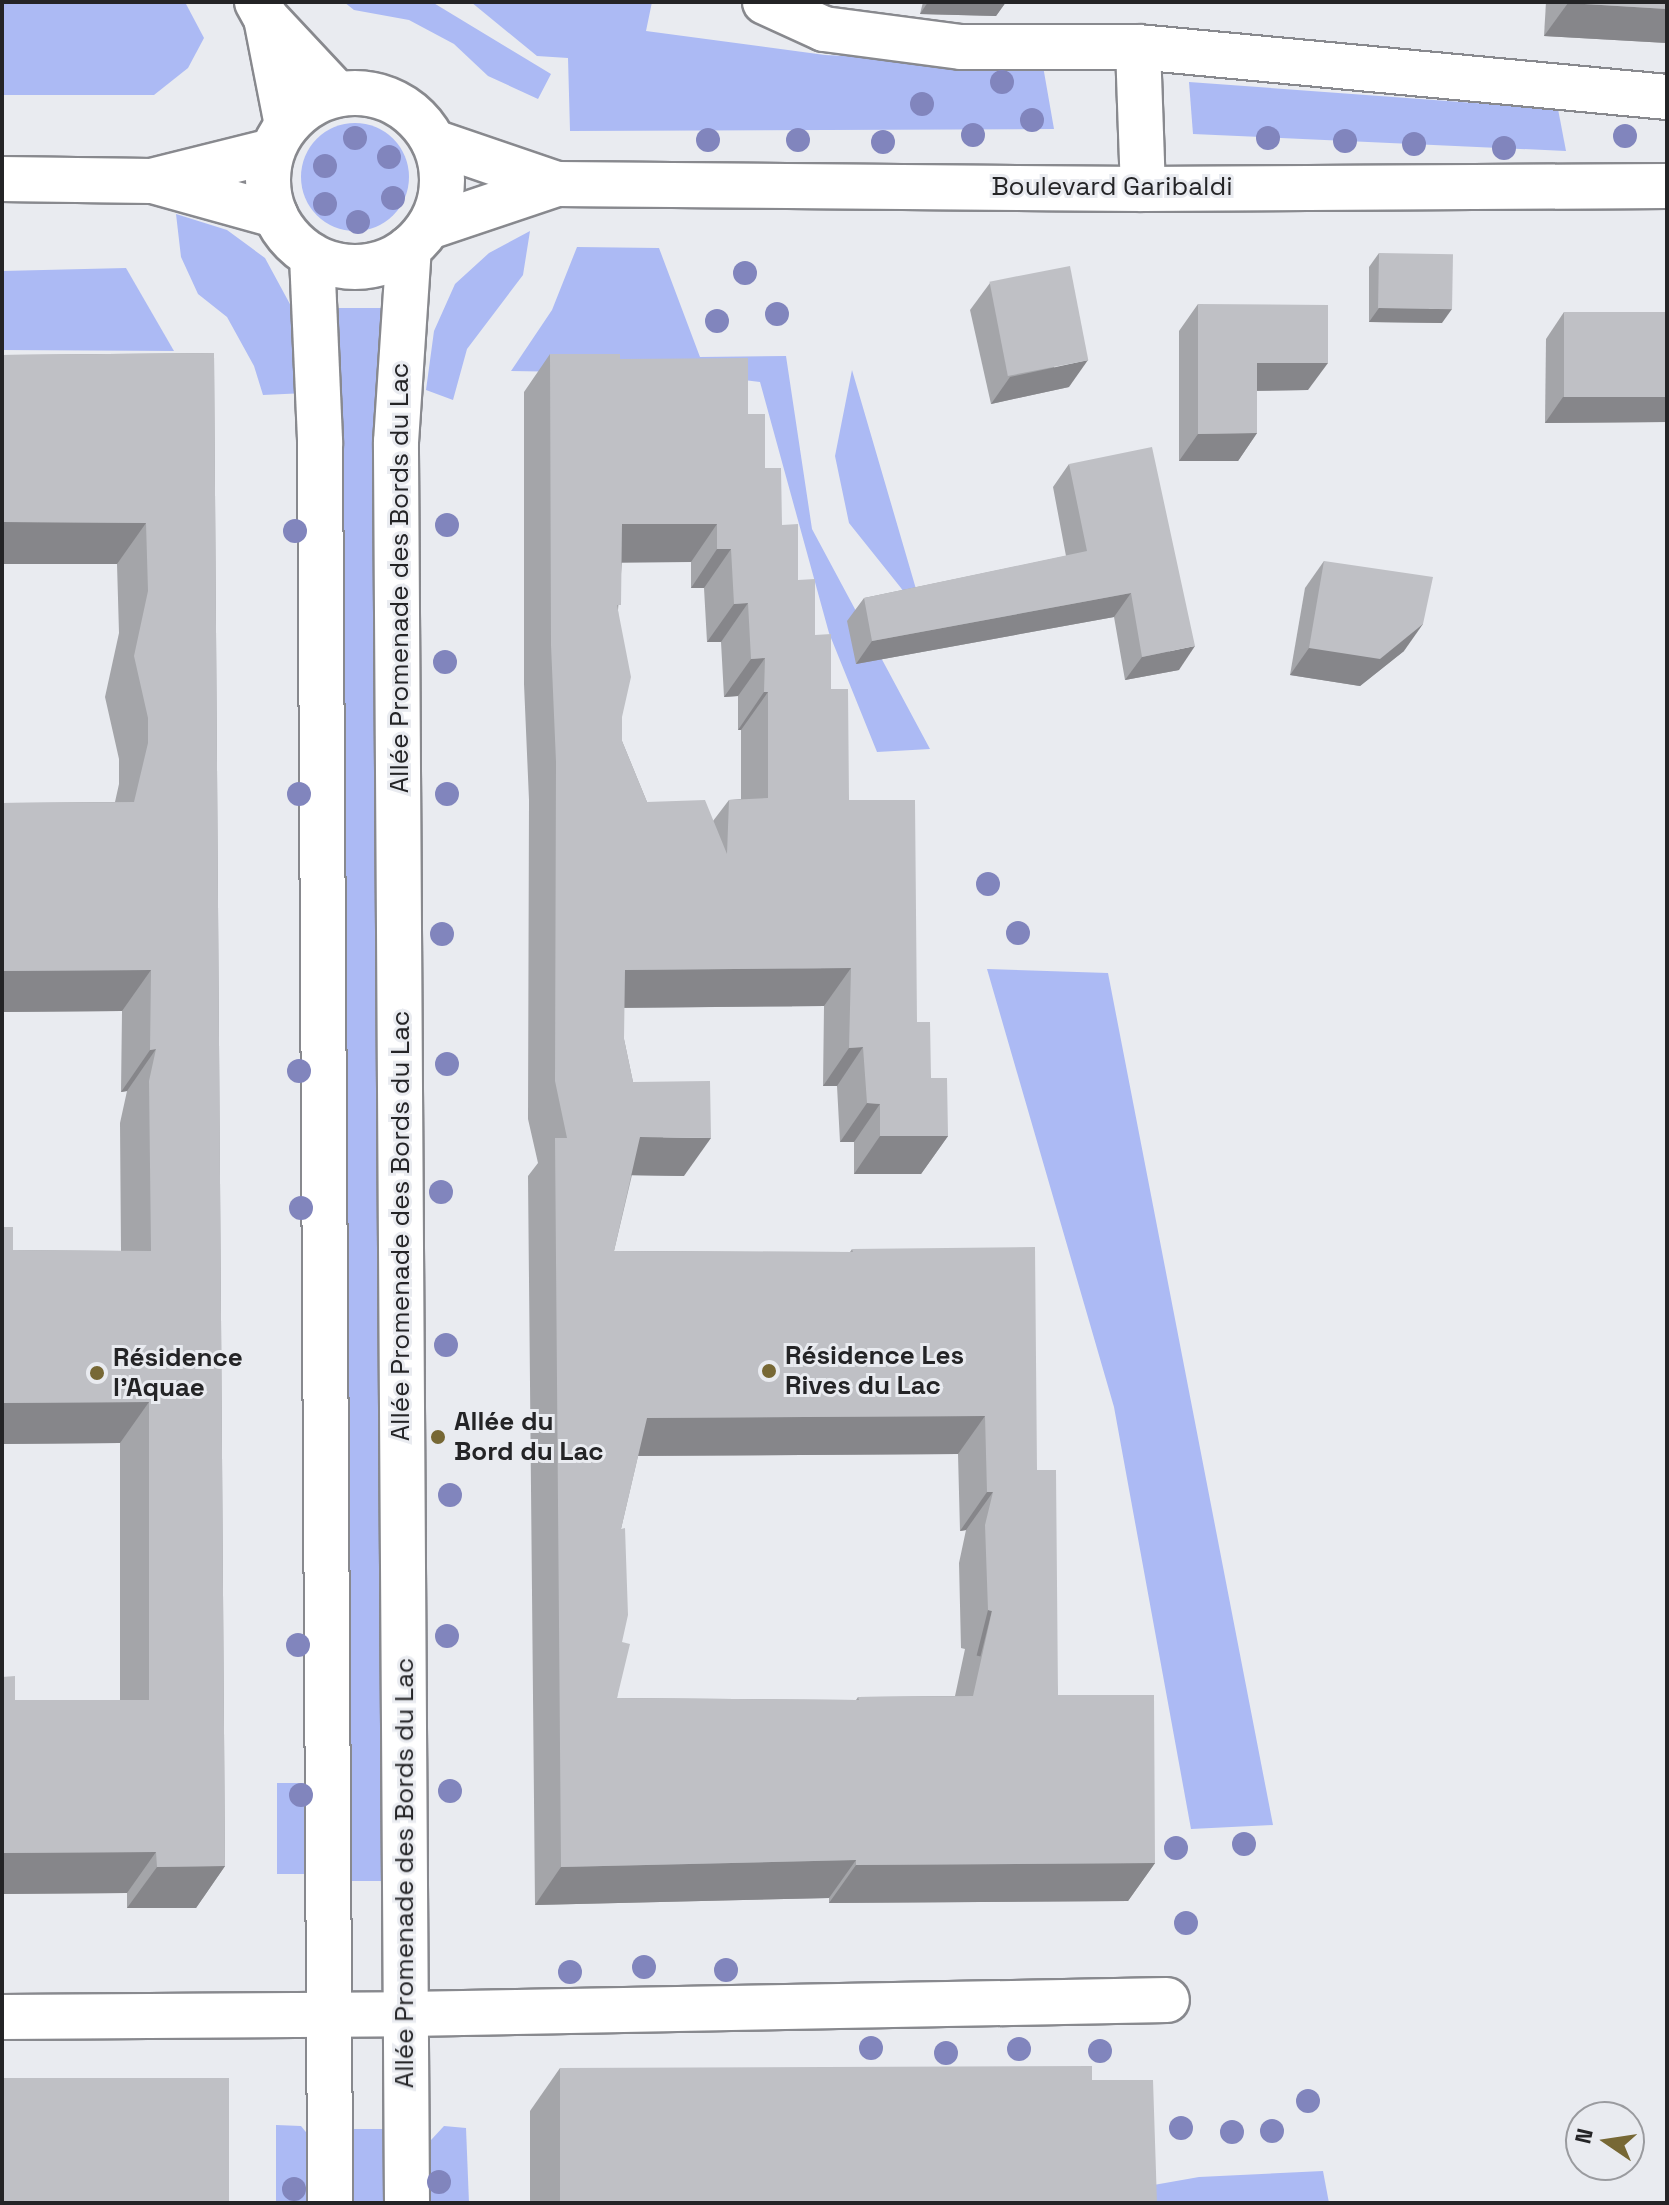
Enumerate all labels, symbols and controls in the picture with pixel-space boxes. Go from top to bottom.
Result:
street label: Boulevard Garibaldi [991,171,1233,203]
street label: Allée Promenade des Bords du Lac [384,363,416,793]
street label: Allée Promenade des Bords du Lac [385,1011,417,1441]
place label: Résidence Les Rives du Lac [785,1340,964,1402]
place label: Résidence l'Aquae [113,1342,243,1404]
marker: Résidence Les Rives du Lac [760,1362,778,1380]
marker: Résidence l'Aquae [88,1364,106,1382]
place label: Allée du Bord du Lac [454,1406,603,1468]
marker: Allée du Bord du Lac [429,1428,447,1446]
street label: Allée Promenade des Bords du Lac [389,1658,421,2088]
north arrow [1565,2101,1645,2181]
text: N [1568,2126,1599,2146]

